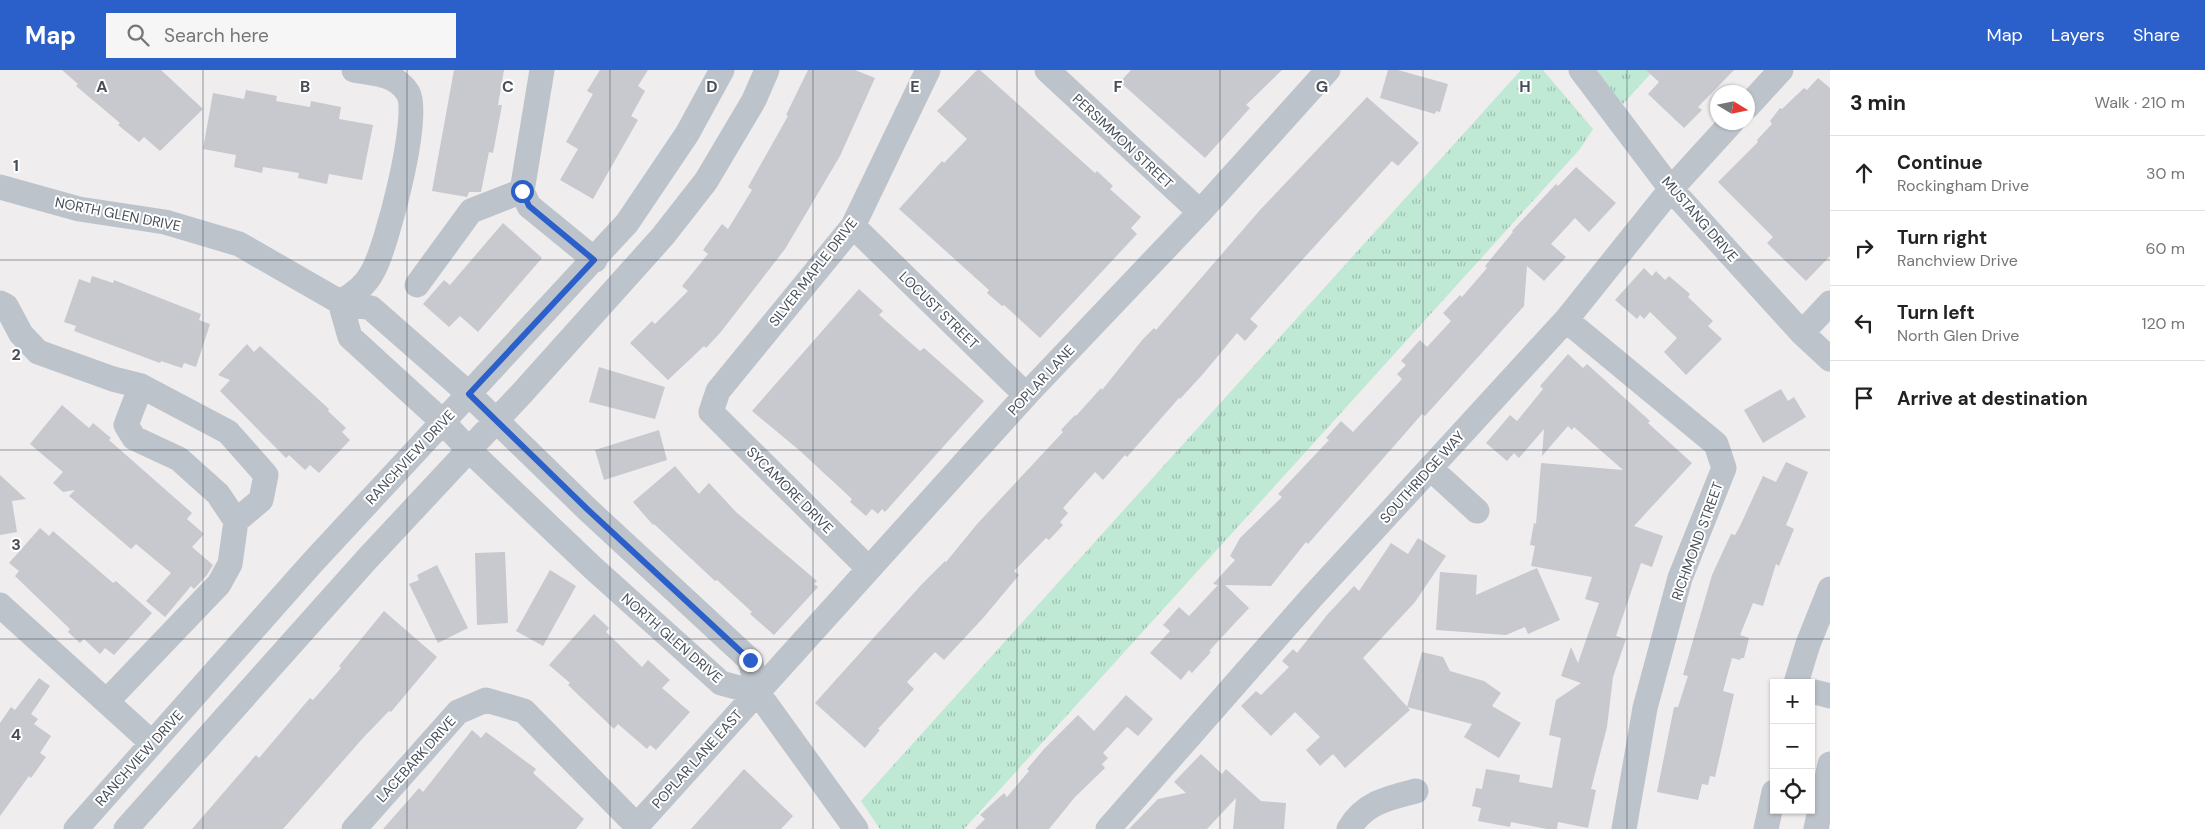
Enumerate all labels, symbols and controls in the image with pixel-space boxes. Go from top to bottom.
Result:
search box [106,13,456,58]
text: Map [25,20,76,51]
icon: search [124,21,152,49]
text: Search here [164,23,269,48]
text: Map [1987,23,2023,47]
text: Layers [2051,23,2105,47]
text: Share [2133,23,2180,47]
text: A [96,76,108,97]
text: B [300,76,310,97]
text: C [502,76,514,97]
text: D [706,76,718,97]
text: E [910,76,920,97]
text: F [1114,76,1123,97]
text: G [1316,76,1328,97]
text: H [1519,76,1531,97]
north arrow [1710,85,1755,130]
text: 3 min [1850,89,1906,117]
street label: PERSIMMON STREET [1069,90,1177,192]
text: Walk · 210 m [2095,92,2185,113]
text: Continue [1897,150,1983,175]
text: 1 [13,155,19,176]
icon: ahead [1850,159,1878,187]
text: 30 m [2146,163,2185,184]
street label: MUSTANG DRIVE [1658,173,1742,265]
text: Rockingham Drive [1897,175,2029,196]
route start [511,180,534,203]
street label: NORTH GLEN DRIVE [54,193,182,235]
street label: SILVER MAPLE DRIVE [765,214,861,330]
text: Turn right [1897,225,1987,250]
icon: right [1850,234,1878,262]
text: 60 m [2145,238,2185,259]
text: Ranchview Drive [1897,250,2018,271]
street label: LOCUST STREET [895,268,983,353]
text: Turn left [1897,300,1975,325]
icon: left [1850,309,1878,337]
text: 120 m [2141,313,2185,334]
text: North Glen Drive [1897,325,2019,346]
street label: POPLAR LANE [1004,341,1078,419]
text: 2 [11,344,21,365]
icon: arrive [1850,384,1878,412]
text: Arrive at destination [1897,386,2088,411]
street label: RANCHVIEW DRIVE [361,406,459,508]
street label: SOUTHRIDGE WAY [1376,427,1468,527]
street label: SYCAMORE DRIVE [743,443,837,537]
street label: RICHMOND STREET [1667,479,1727,603]
text: 3 [11,534,21,555]
street label: NORTH GLEN DRIVE [618,589,726,687]
route end [739,649,762,672]
map controls [1770,679,1815,814]
button: + [1770,679,1815,724]
street label: RANCHVIEW DRIVE [91,706,187,810]
street label: POPLAR LANE EAST [648,706,746,812]
street label: LACEBARK DRIVE [372,712,460,806]
text: 4 [11,724,21,745]
button: − [1770,724,1815,769]
button: locate [1770,769,1815,814]

